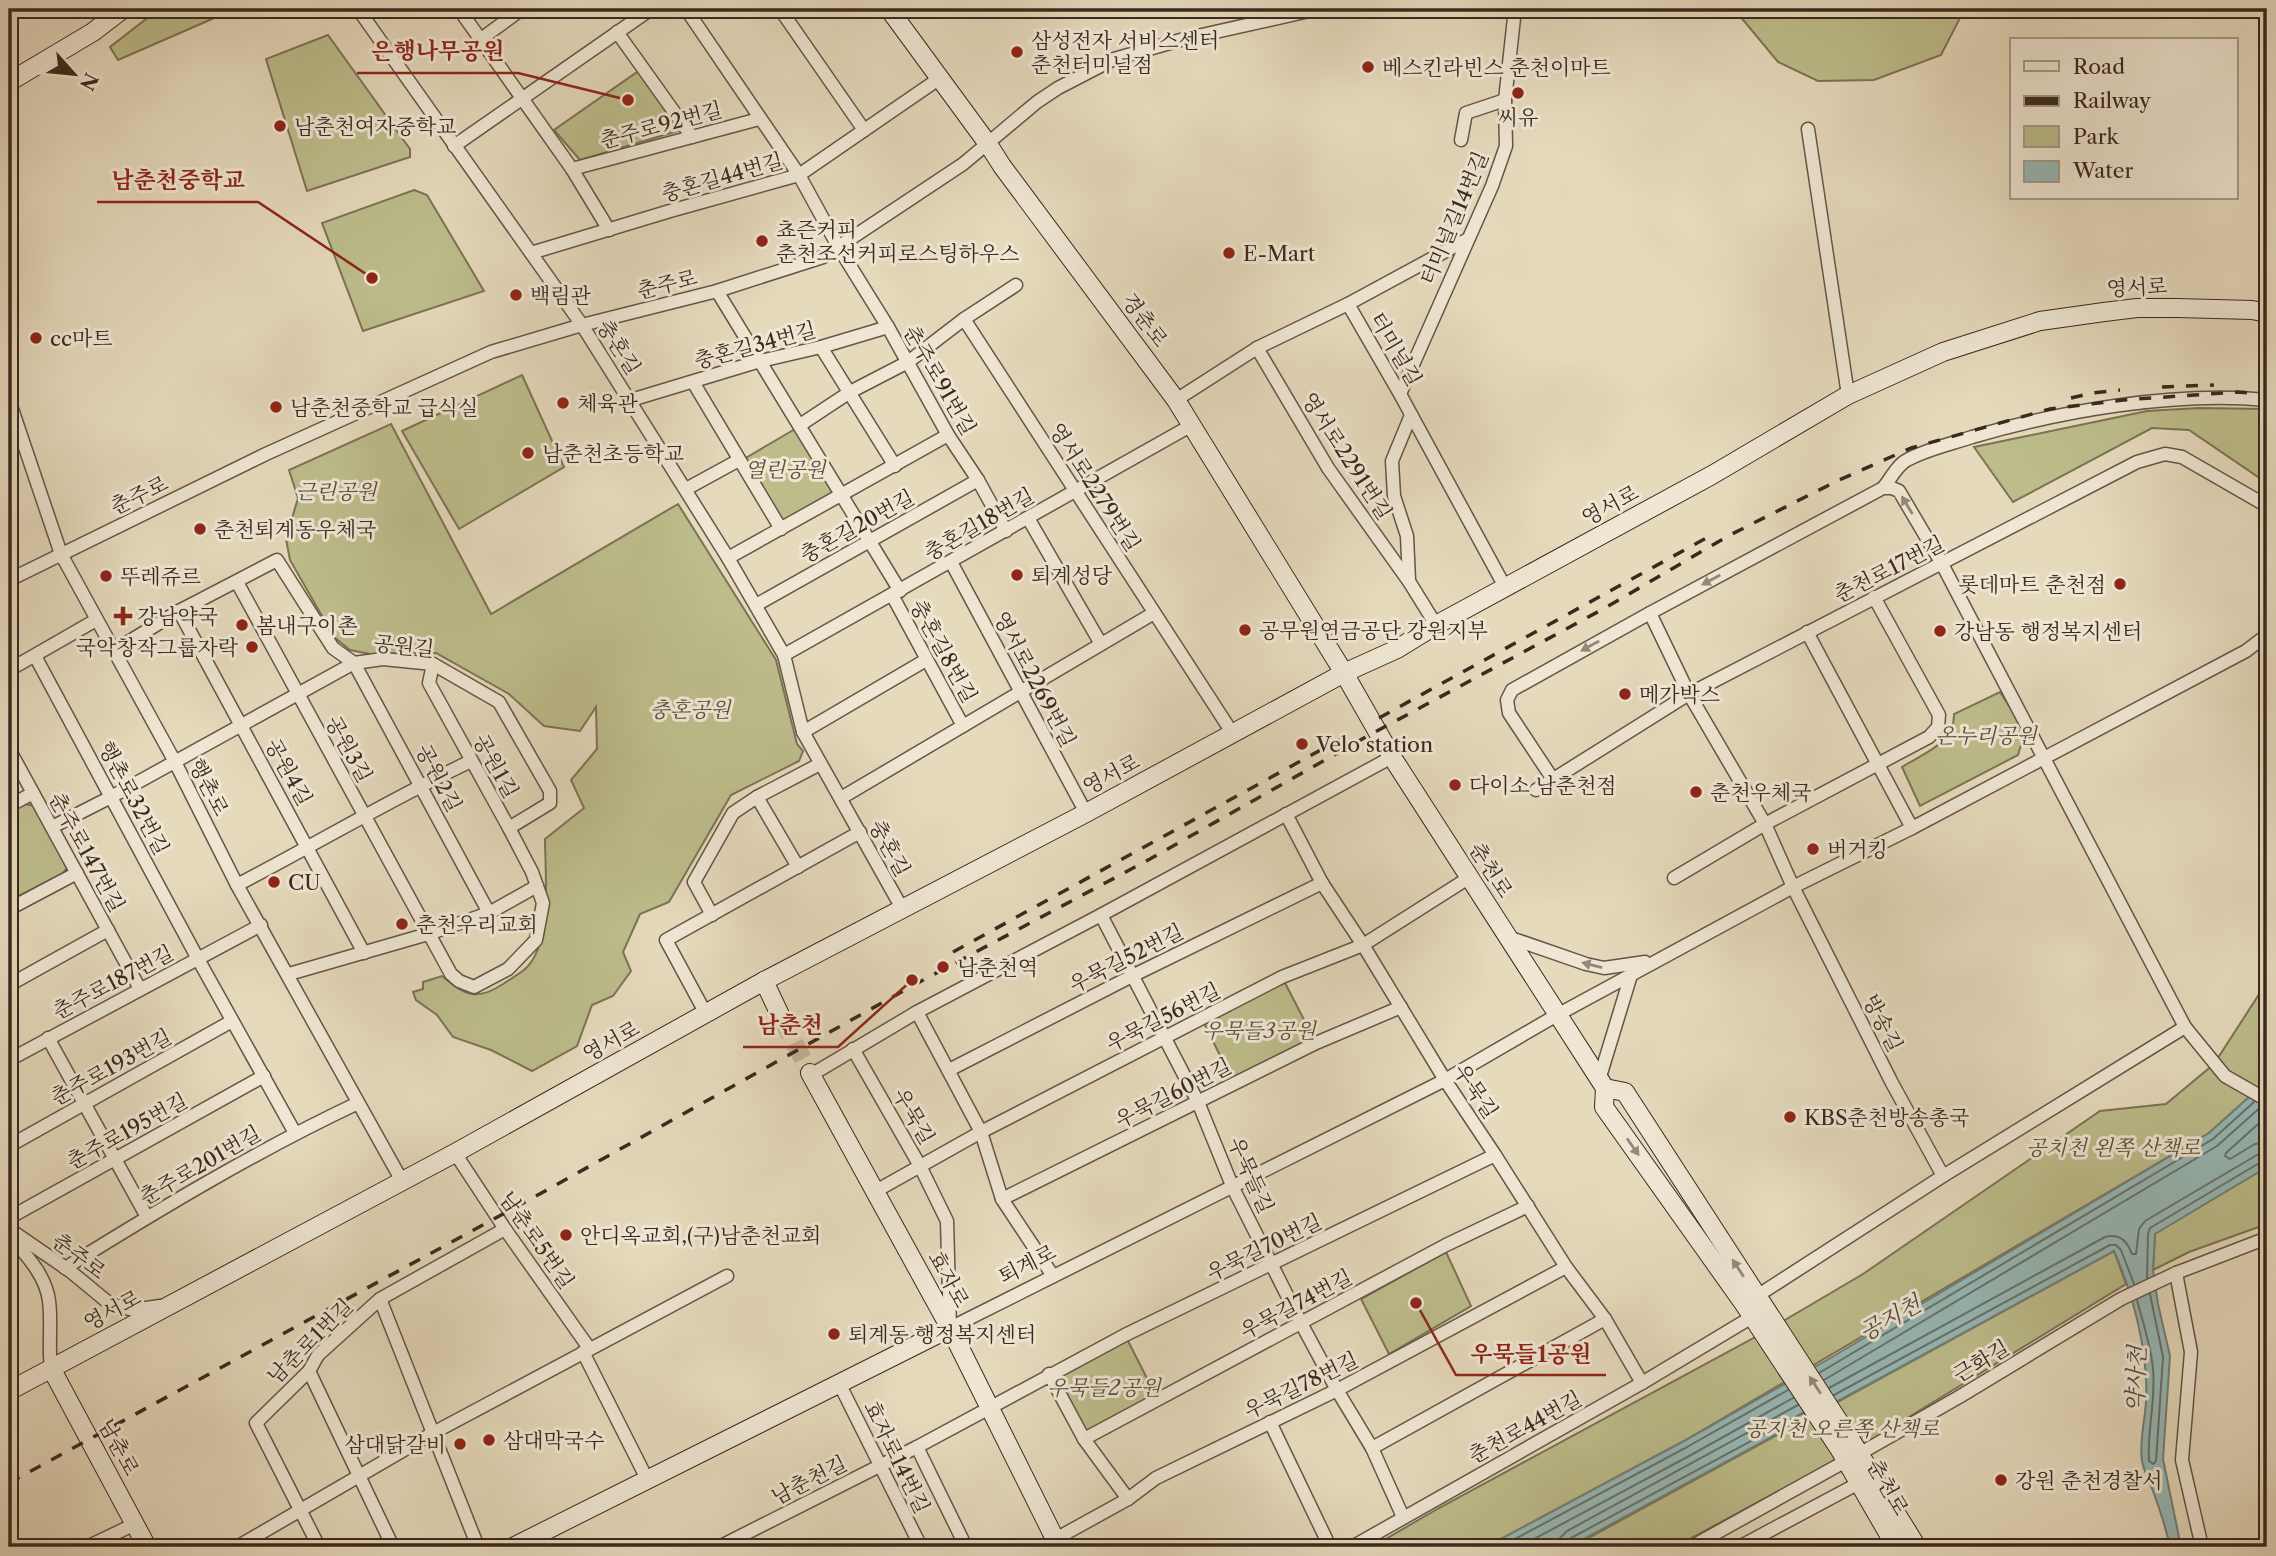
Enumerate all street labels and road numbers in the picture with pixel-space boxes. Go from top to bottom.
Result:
street label: 춘주로92번길 [597,97,725,153]
street label: 터미널길14번길 [1415,147,1493,289]
street label: 충혼길44번길 [658,148,786,206]
street label: 춘주로 [634,265,700,303]
street label: 영서로 [2106,273,2168,301]
street label: 경춘로 [1117,288,1173,352]
street label: 터미널길 [1365,308,1427,390]
street label: 충혼길 [592,315,646,379]
street label: 충혼길34번길 [691,317,819,373]
street label: 춘주로91번길 [899,321,981,439]
street label: 영서로2291번길 [1297,388,1397,524]
street label: 영서로2279번길 [1044,418,1146,556]
street label: 춘주로 [106,470,172,520]
street label: 영서로 [1577,480,1643,530]
street label: 충혼길18번길 [920,482,1038,566]
street label: 충혼길20번길 [795,484,919,568]
street label: 춘천로17번길 [1830,530,1948,608]
street label: 충혼길8번길 [905,595,983,707]
street label: 영서로2269번길 [989,607,1081,751]
street label: 공원길 [372,630,436,662]
street label: 공원3길 [321,711,377,787]
street label: 공원1길 [468,729,524,803]
street label: 공원4길 [260,734,318,810]
street label: 행촌로32번길 [94,737,174,859]
street label: 공원2길 [411,740,467,816]
street label: 영서로 [1078,749,1144,799]
street label: 행촌로 [184,754,234,820]
street label: 춘주로147번길 [44,788,130,916]
street label: 충혼길 [864,815,916,881]
street label: 춘천로 [1464,838,1518,902]
street label: 우묵길52번길 [1065,919,1187,997]
street label: 춘주로187번길 [48,940,178,1024]
street label: 우묵길56번길 [1102,977,1224,1057]
street label: 방송길 [1858,990,1908,1056]
street label: 영서로 [578,1015,644,1067]
street label: 춘주로193번길 [46,1024,176,1110]
street label: 우묵길60번길 [1111,1053,1235,1133]
street label: 우묵길 [1449,1059,1503,1123]
street label: 우묵길 [888,1083,940,1149]
street label: 춘주로195번길 [62,1088,192,1174]
street label: 춘주로201번길 [135,1120,265,1210]
street label: 우묵들길 [1223,1133,1279,1217]
street label: 남춘로5번길 [494,1187,580,1293]
street label: 우묵길70번길 [1202,1208,1326,1286]
street label: 춘주로 [47,1228,111,1284]
street label: 퇴계로 [994,1239,1060,1289]
street label: 효자로 [923,1246,975,1312]
street label: 우묵길74번길 [1236,1264,1356,1344]
street label: 영서로 [79,1285,145,1335]
street label: 남춘로1번길 [262,1293,358,1389]
street label: 근화길 [1948,1335,2014,1387]
street label: 우묵길78번길 [1240,1347,1362,1423]
street label: 춘천로44번길 [1464,1386,1586,1468]
street label: 효자로14번길 [859,1397,935,1517]
street label: 남춘로 [94,1414,144,1480]
street label: 남춘천길 [767,1450,851,1510]
street label: 춘천로 [1862,1454,1914,1520]

